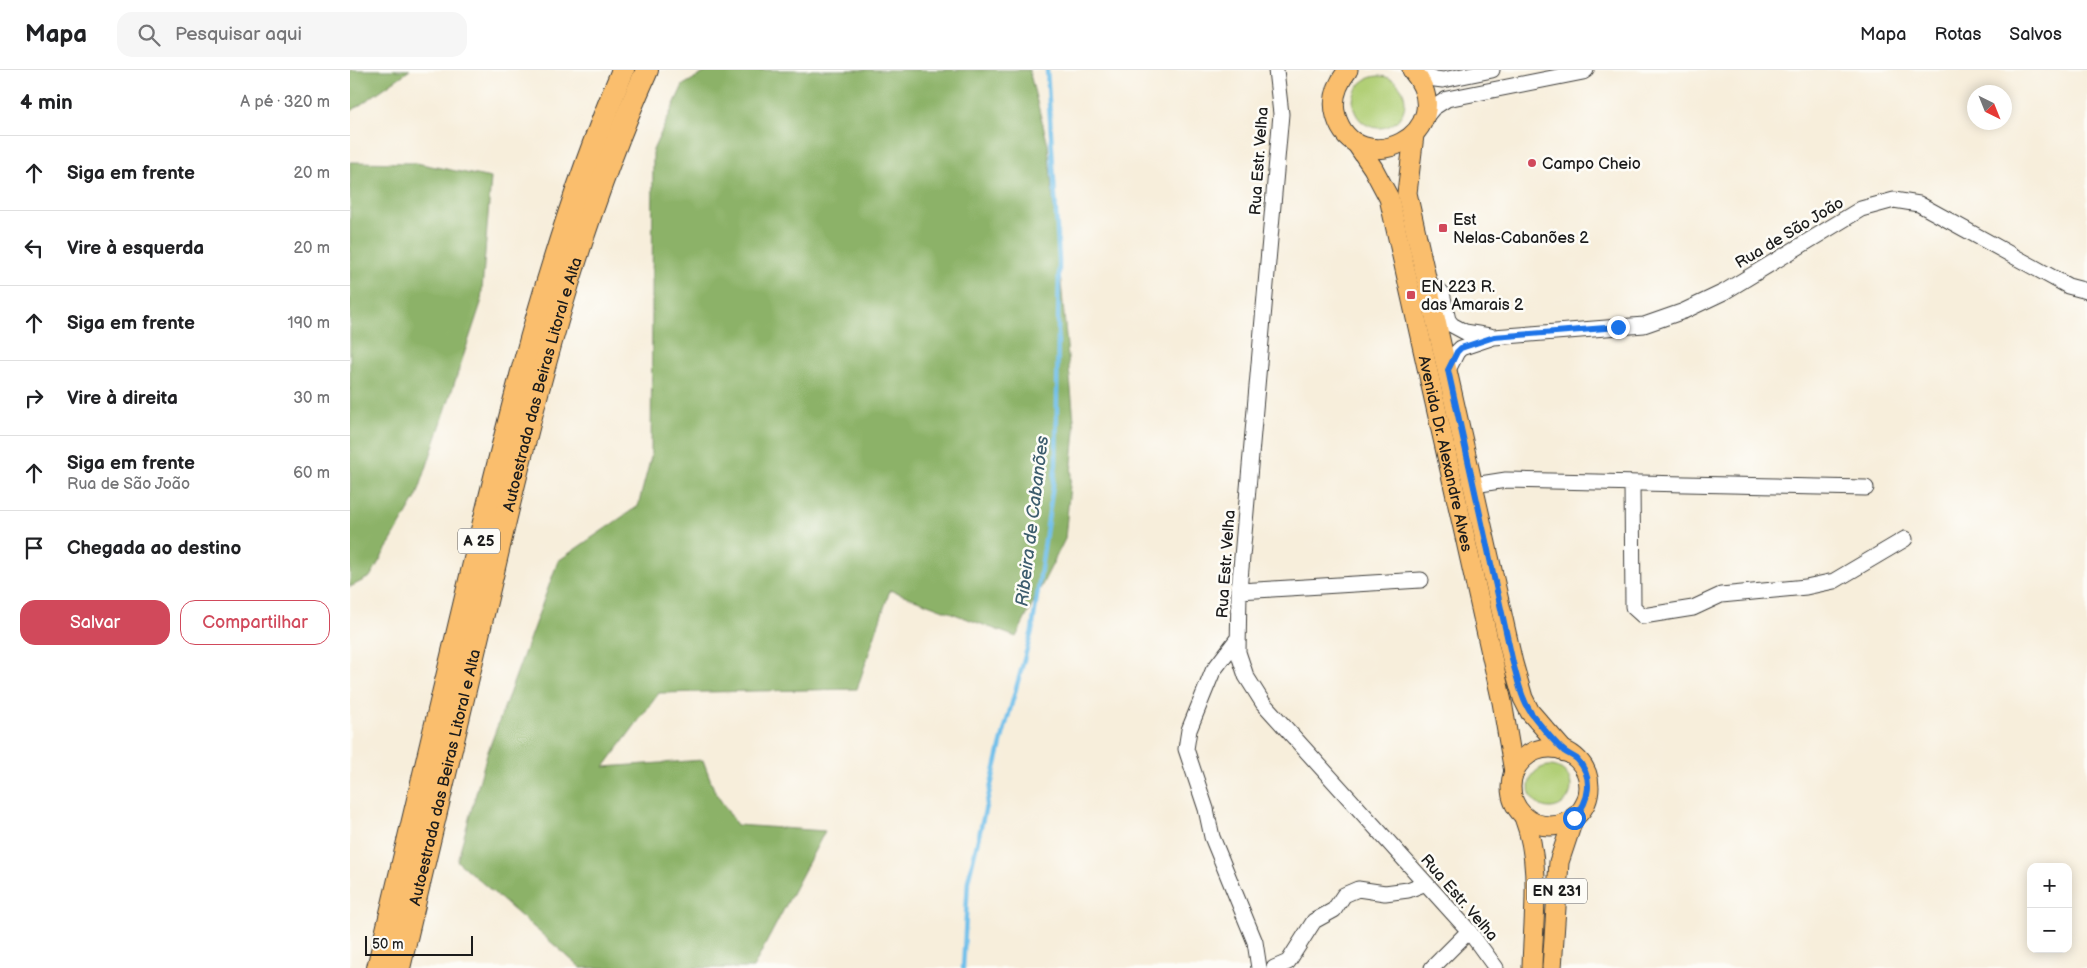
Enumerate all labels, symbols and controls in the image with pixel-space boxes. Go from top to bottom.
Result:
search box [117,12,467,57]
text: Mapa [25,20,87,49]
icon: search [135,21,163,49]
text: Pesquisar aqui [175,23,302,46]
text: Mapa [1860,24,1906,45]
text: Rotas [1934,24,1981,45]
text: Salvos [2009,24,2062,45]
north arrow [1967,85,2012,130]
text: 4 min [20,90,73,115]
text: A pé · 320 m [240,93,330,112]
street label: Rua Estr. Velha [1246,106,1273,216]
place label: Campo Cheio [1542,155,1641,174]
marker: Campo Cheio [1526,157,1538,169]
icon: ahead [20,159,48,187]
text: Siga em frente [67,162,195,185]
text: 20 m [294,164,330,183]
street label: Rua de São João [1732,193,1847,273]
place label: Est Nelas-Cabanões 2 [1453,211,1589,248]
marker: Est Nelas-Cabanões 2 [1437,222,1449,234]
icon: left [20,234,48,262]
text: Vire à esquerda [67,237,204,260]
text: 20 m [294,239,330,258]
street label: Autoestrada das Beiras Litoral e Alta [500,255,587,514]
place label: EN 223 R. das Amarais 2 [1421,278,1524,315]
marker: EN 223 R. das Amarais 2 [1405,289,1417,301]
icon: ahead [20,309,48,337]
text: Siga em frente [67,312,195,335]
text: 190 m [288,314,330,333]
route end [1607,316,1630,339]
street label: Avenida Dr. Alexandre Alves [1414,354,1476,554]
icon: right [20,384,48,412]
text: Vire à direita [67,387,178,410]
text: 30 m [293,389,330,408]
water label: Ribeira de Cabanões [1012,435,1053,608]
text: Siga em frente [67,452,195,475]
icon: ahead [20,459,48,487]
text: 60 m [293,464,330,483]
text: Rua de São João [67,475,190,494]
street label: Rua Estr. Velha [1213,509,1240,619]
road number: A 25 [458,528,500,554]
icon: arrive [20,534,48,562]
text: Chegada ao destino [67,537,241,560]
button: Salvar [20,600,170,645]
button: Compartilhar [180,600,330,645]
street label: Autoestrada das Beiras Litoral e Alta [406,648,485,908]
route start [1563,807,1586,830]
street label: Rua Estr. Velha [1416,851,1502,945]
map controls [2027,863,2072,953]
button: + [2027,863,2072,908]
road number: EN 231 [1527,878,1587,904]
button: − [2027,908,2072,953]
scale bar [365,933,472,956]
text: 50 m [372,936,404,953]

